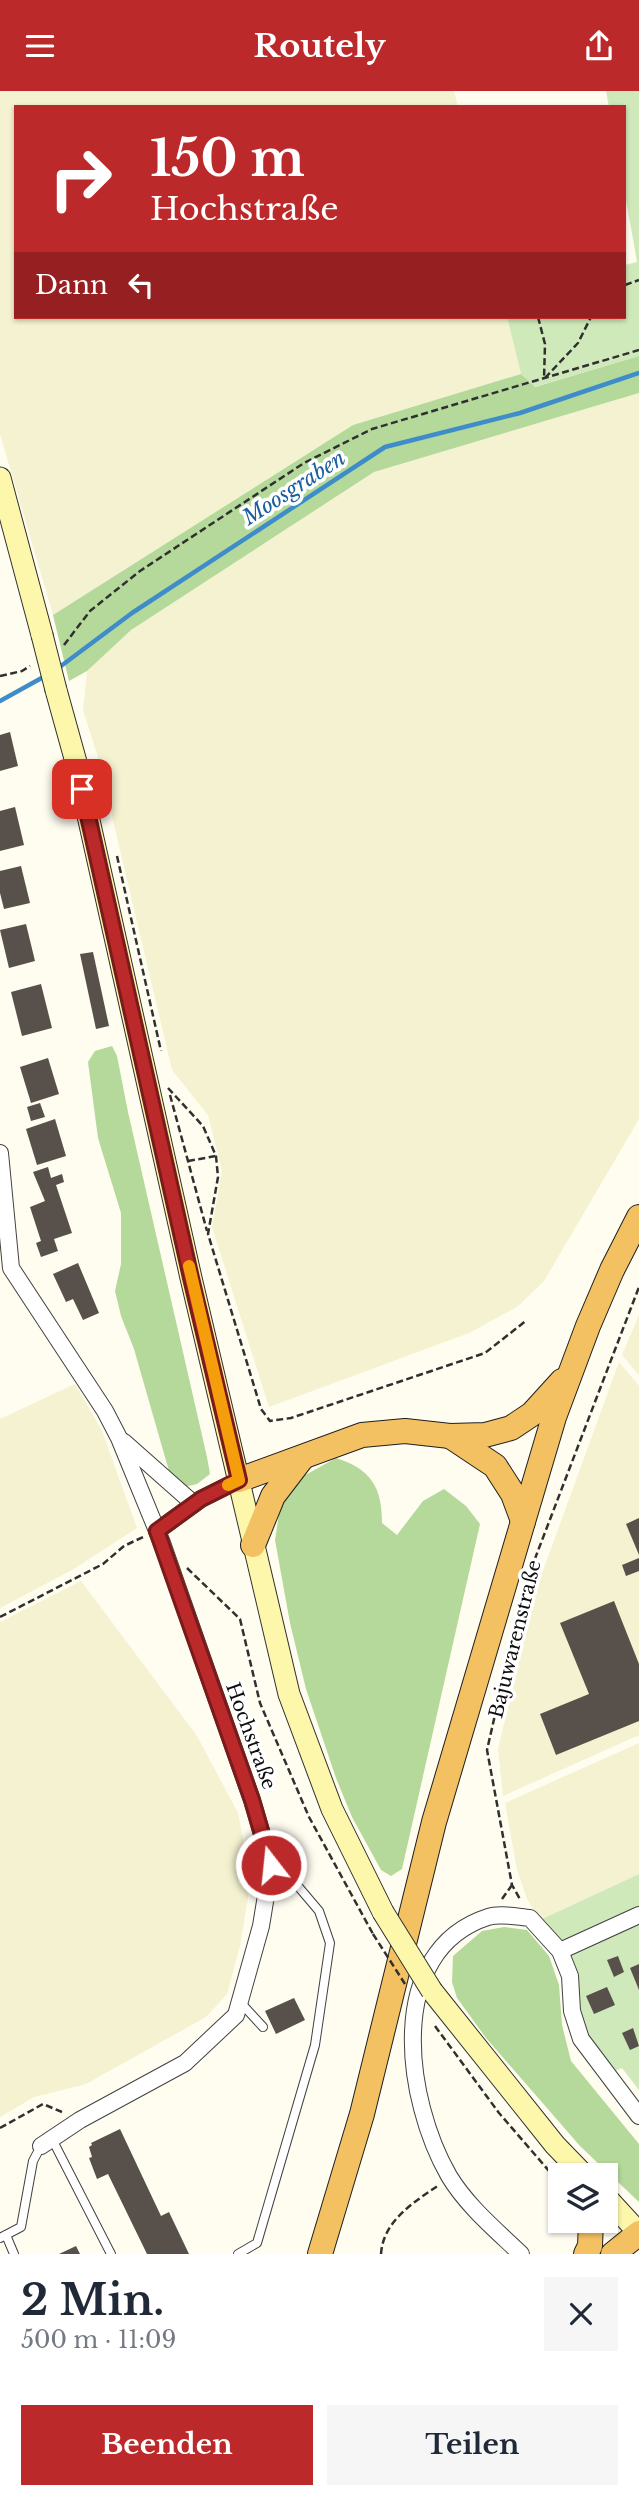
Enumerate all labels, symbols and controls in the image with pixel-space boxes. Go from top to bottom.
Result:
text: Routely [253,26,386,66]
icon: menu [21,27,59,65]
icon: share [580,27,618,65]
text: 150 m [150,128,305,189]
icon: right [35,133,126,224]
text: Hochstraße [150,189,339,229]
icon: left [122,266,160,304]
text: Dann [35,269,108,301]
water label: Moosgraben [237,445,350,531]
pin [52,759,112,819]
icon: arrive [63,770,101,808]
street label: Bajuwarenstraße [484,1558,546,1720]
street label: Hochstraße [221,1679,281,1793]
position arrow [234,1828,308,1902]
map controls [548,2163,618,2233]
button: layers [548,2163,618,2233]
text: 2 Min. [21,2274,164,2326]
button: close [544,2277,618,2351]
text: 500 m · 11:09 [21,2326,176,2354]
button: Beenden [21,2405,313,2485]
button: Teilen [327,2405,618,2485]

